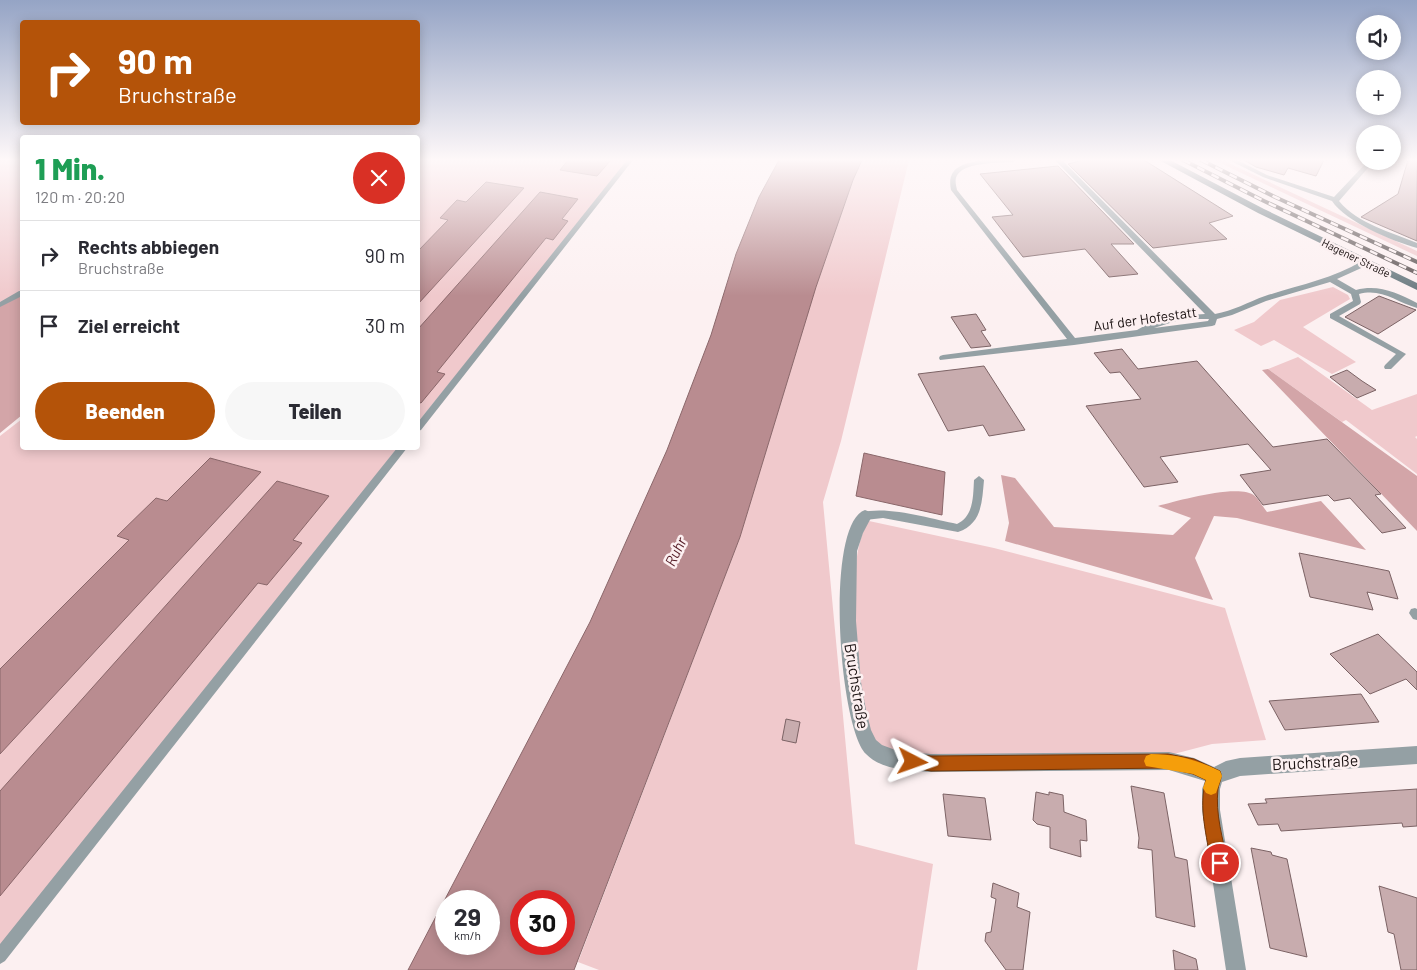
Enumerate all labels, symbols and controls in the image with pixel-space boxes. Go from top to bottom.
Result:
map controls [1356,15,1401,170]
button: sound [1356,15,1401,60]
text: 90 m [118,39,193,81]
icon: right [35,40,100,105]
button: + [1356,70,1401,115]
text: Bruchstraße [118,81,237,107]
button: − [1356,125,1401,170]
text: 1 Min. [35,150,105,186]
button: close [353,152,405,204]
text: 120 m · 20:20 [35,187,125,206]
text: Rechts abbiegen [78,235,219,258]
street label: Hagener Straße [1320,235,1393,280]
icon: right [35,242,63,270]
text: 90 m [365,244,405,267]
text: Bruchstraße [78,258,164,277]
street label: Auf der Hofestatt [1092,303,1198,334]
icon: arrive [35,312,63,340]
text: Ziel erreicht [78,314,180,337]
text: 30 m [365,314,405,337]
button: Beenden [35,382,215,440]
button: Teilen [225,382,405,440]
water label: Ruhr [660,534,690,569]
street label: Bruchstraße [841,642,874,730]
position arrow [886,735,938,787]
street label: Bruchstraße [1271,750,1359,773]
pin [1199,842,1241,884]
icon: arrive [1206,849,1234,877]
speed limit sign: 30 [510,890,575,955]
text: 29 [454,901,481,931]
text: km/h [454,928,481,942]

